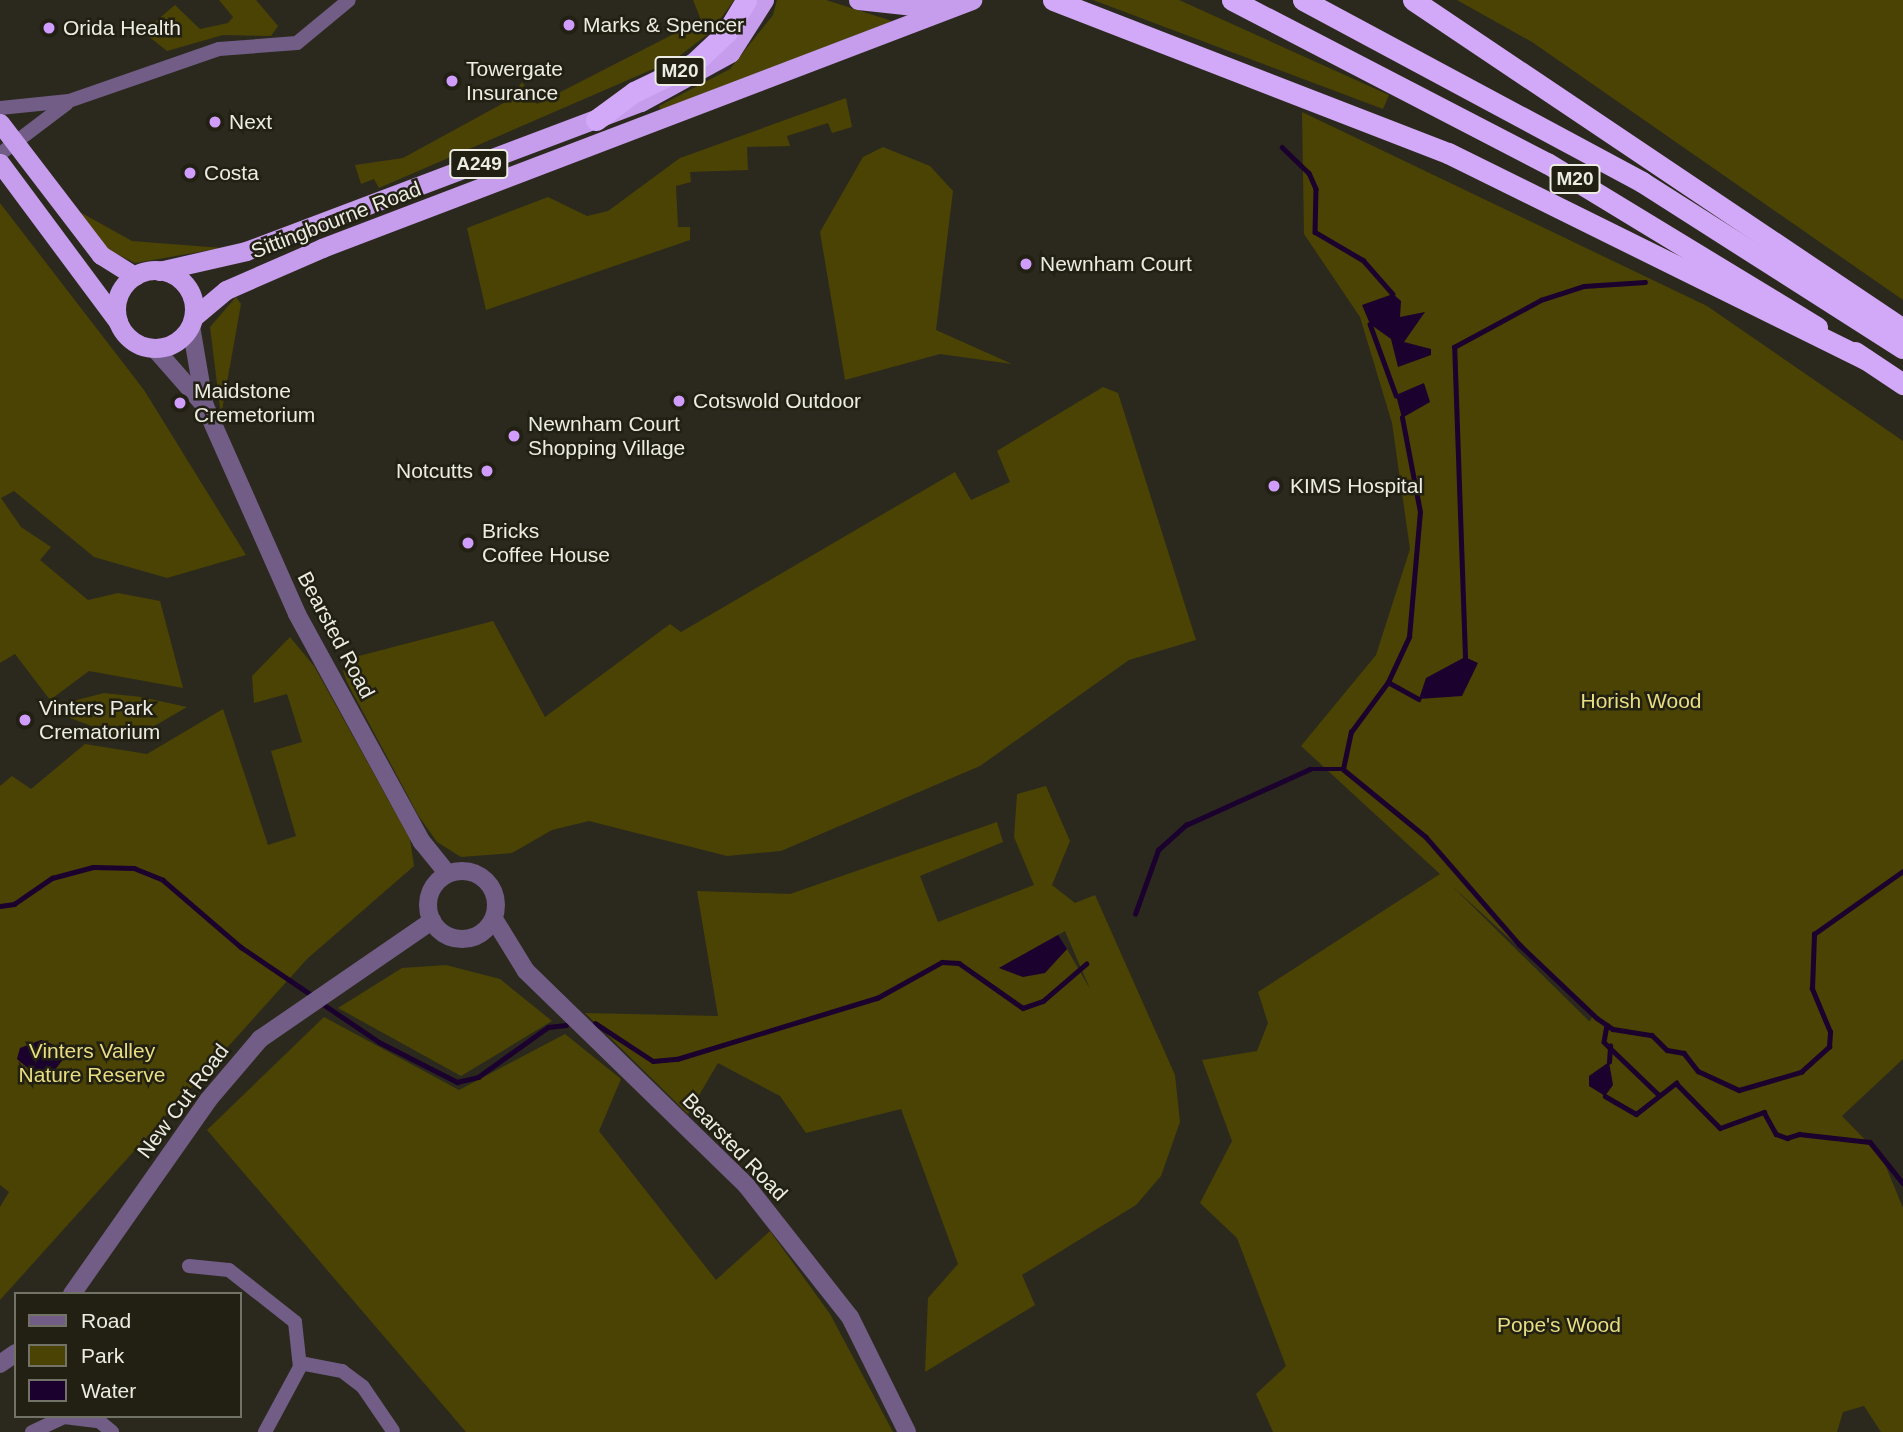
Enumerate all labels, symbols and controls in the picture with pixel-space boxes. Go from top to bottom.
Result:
place label: Marks & Spencer [583,12,744,38]
place label: Orida Health [63,15,181,41]
marker: Marks & Spencer [561,17,577,33]
marker: Orida Health [41,20,57,36]
road number: M20 [654,55,706,86]
place label: Towergate Insurance [466,56,563,106]
marker: Towergate Insurance [444,73,460,89]
place label: Next [229,109,272,135]
marker: Next [207,114,223,130]
road number: A249 [449,148,509,180]
place label: Costa [204,160,259,186]
road number: M20 [1549,164,1601,195]
marker: Costa [182,165,198,181]
street label: Sittingbourne Road [248,176,424,264]
place label: Newnham Court [1040,251,1192,277]
marker: Newnham Court [1018,256,1034,272]
place label: Maidstone Cremetorium [194,378,315,428]
place label: Cotswold Outdoor [693,388,861,414]
marker: Cotswold Outdoor [671,393,687,409]
marker: Maidstone Cremetorium [172,395,188,411]
place label: Newnham Court Shopping Village [528,411,685,461]
marker: Newnham Court Shopping Village [506,428,522,444]
place label: Notcutts [396,458,473,484]
marker: Notcutts [479,463,495,479]
place label: KIMS Hospital [1290,473,1423,499]
marker: KIMS Hospital [1264,476,1284,496]
place label: Bricks Coffee House [482,518,610,568]
marker: Bricks Coffee House [460,535,476,551]
street label: Bearsted Road [292,567,380,703]
park label: Horish Wood [1581,688,1701,714]
place label: Vinters Park Crematorium [39,695,160,745]
marker: Vinters Park Crematorium [17,712,33,728]
park label: Vinters Valley Nature Reserve [18,1038,166,1088]
street label: New Cut Road [132,1039,234,1163]
street label: Bearsted Road [677,1088,793,1206]
legend [14,1292,242,1418]
text: Road [81,1309,131,1332]
park label: Pope's Wood [1497,1312,1621,1338]
text: Park [81,1344,124,1367]
text: Water [81,1379,136,1402]

